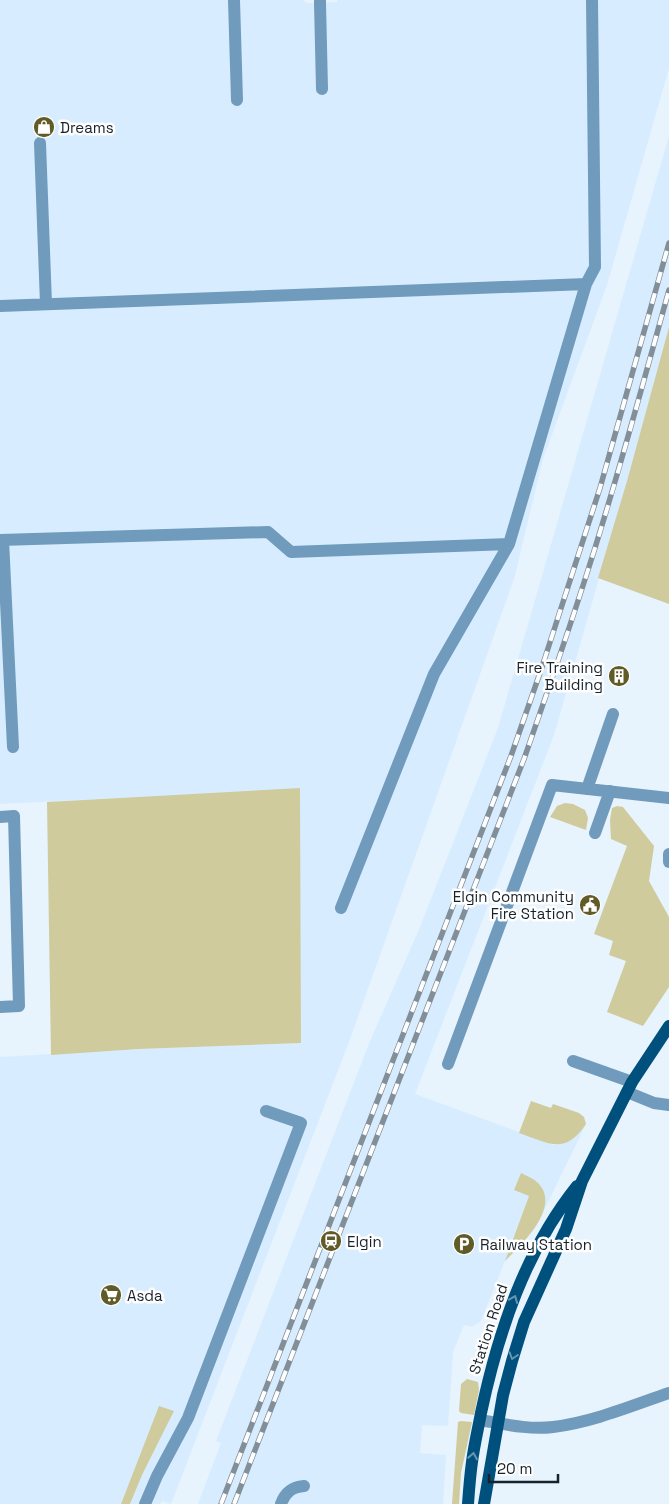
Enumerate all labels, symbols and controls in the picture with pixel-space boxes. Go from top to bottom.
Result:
shop icon: Dreams [32,115,56,139]
place label: Dreams [60,118,114,137]
place label: Fire Training Building [516,658,603,694]
building icon: Fire Training Building [607,664,631,688]
place label: Elgin Community Fire Station [453,887,574,923]
public building icon: Elgin Community Fire Station [578,893,602,917]
station icon: Elgin [319,1229,343,1253]
place label: Elgin [347,1232,382,1251]
parking icon: Railway Station [452,1232,476,1256]
place label: Railway Station [480,1235,592,1254]
street label: Station Road [464,1281,512,1377]
supermarket icon: Asda [99,1283,123,1307]
place label: Asda [127,1286,163,1305]
one-way arrow [508,1295,518,1304]
one-way arrow [509,1351,519,1360]
one-way arrow [468,1451,478,1460]
scale bar [489,1452,558,1484]
text: 20 m [497,1459,532,1478]

